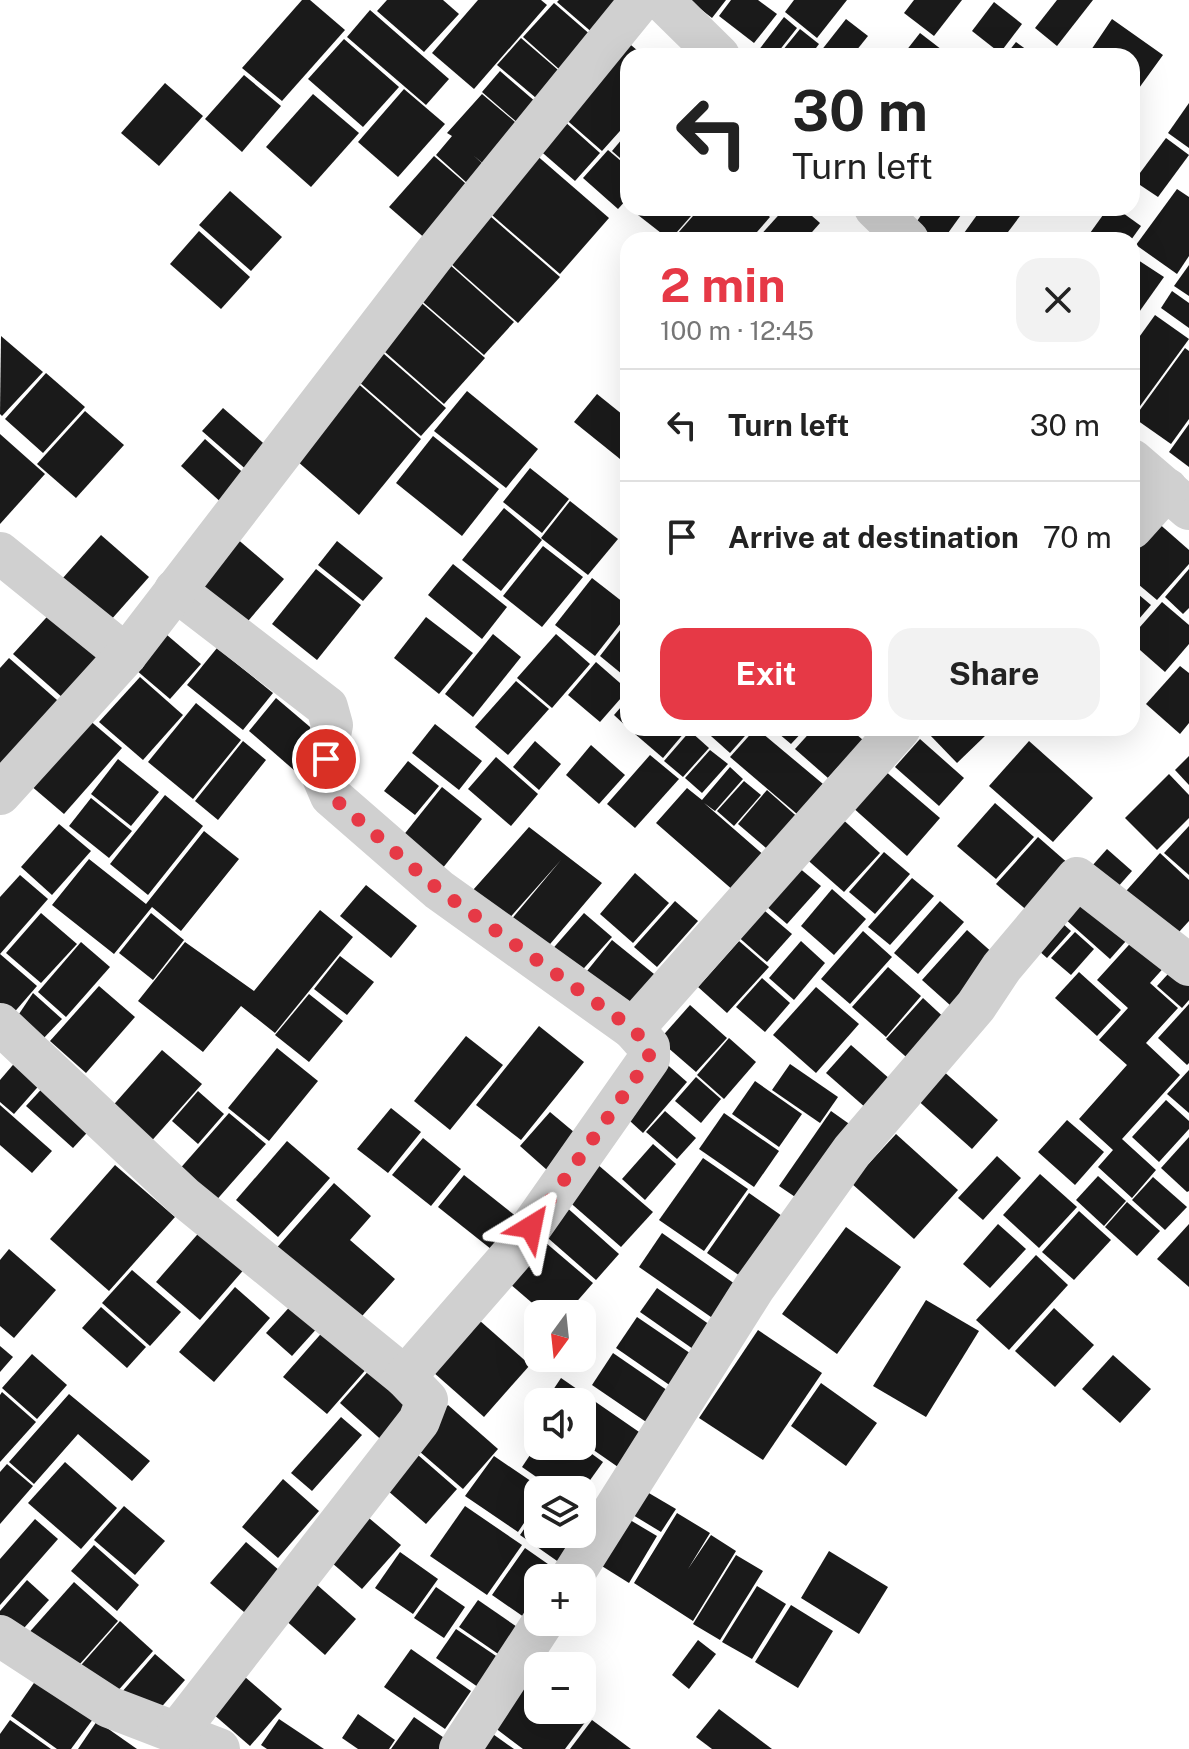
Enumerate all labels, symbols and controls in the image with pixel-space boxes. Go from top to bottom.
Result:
text: 30 m [792,78,928,144]
icon: left [660,80,764,184]
text: Turn left [792,145,933,187]
text: 2 min [660,256,786,313]
button: close [1016,258,1100,342]
text: 100 m · 12:45 [660,315,814,346]
icon: left [660,403,704,447]
text: Turn left [728,407,849,443]
text: 30 m [1030,407,1100,443]
icon: arrive [660,515,704,559]
text: Arrive at destination [728,519,1019,555]
text: 70 m [1043,519,1112,555]
button: Exit [660,628,872,720]
button: Share [888,628,1100,720]
pin [292,725,360,793]
icon: arrive [304,737,348,781]
position arrow [489,1185,573,1269]
north arrow [524,1300,596,1372]
map controls [524,1300,596,1724]
button: sound [524,1388,596,1460]
button: layers [524,1476,596,1548]
button: + [524,1564,596,1636]
button: − [524,1652,596,1724]

